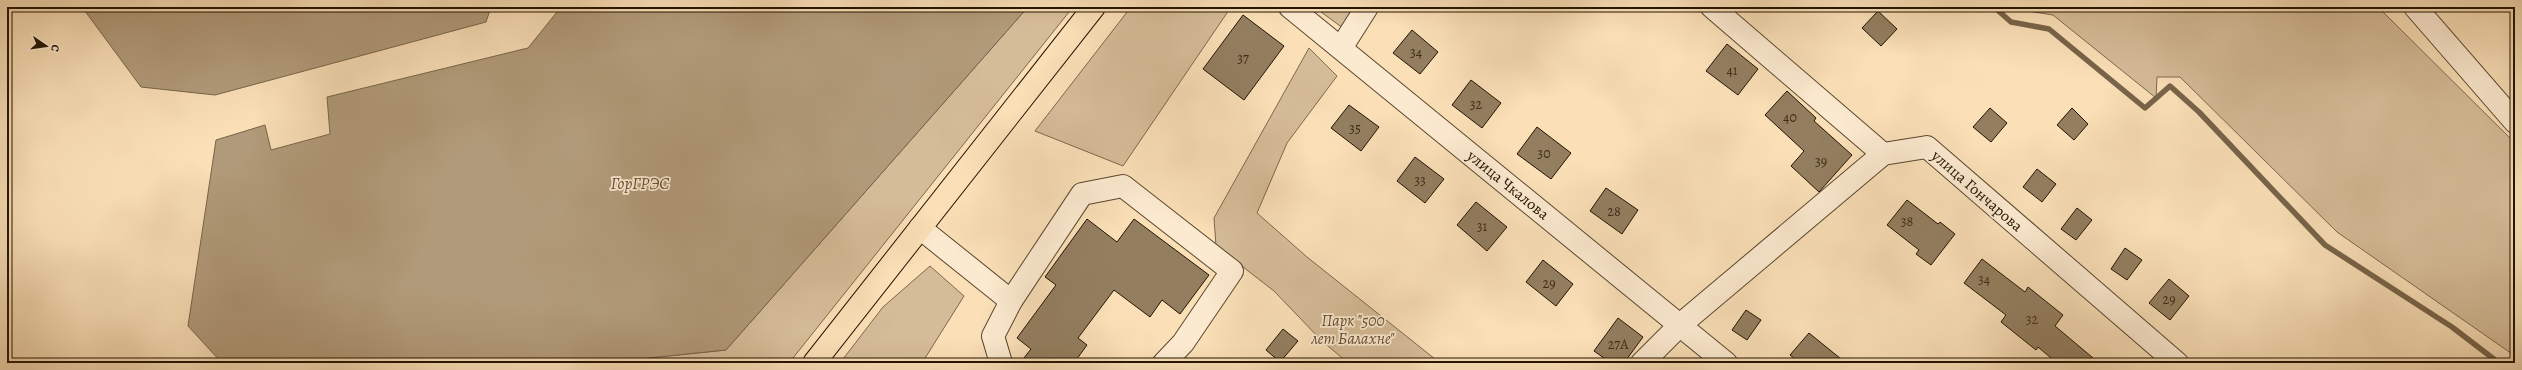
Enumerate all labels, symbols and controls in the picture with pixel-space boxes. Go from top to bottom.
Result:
north arrow [26,26,66,66]
text: С [47,43,63,53]
house number: 34 [1410,43,1422,62]
house number: 37 [1237,49,1249,68]
house number: 41 [1726,61,1738,80]
house number: 32 [1470,95,1483,114]
house number: 40 [1783,108,1797,127]
house number: 35 [1349,119,1361,138]
street label: улица Чкалова [1462,144,1554,225]
house number: 30 [1537,144,1551,163]
street label: улица Гончарова [1926,144,2028,237]
house number: 39 [1815,152,1827,171]
house number: 33 [1414,171,1426,190]
water label: ГорГРЭС [610,172,670,195]
house number: 28 [1607,202,1621,221]
house number: 38 [1901,212,1914,231]
house number: 31 [1477,217,1488,236]
house number: 34 [1978,270,1990,289]
house number: 29 [1542,274,1556,293]
house number: 29 [2162,290,2176,309]
park label: Парк "500 лет Балахне" [1310,310,1395,350]
house number: 32 [2026,310,2039,329]
house number: 27А [1608,335,1629,354]

